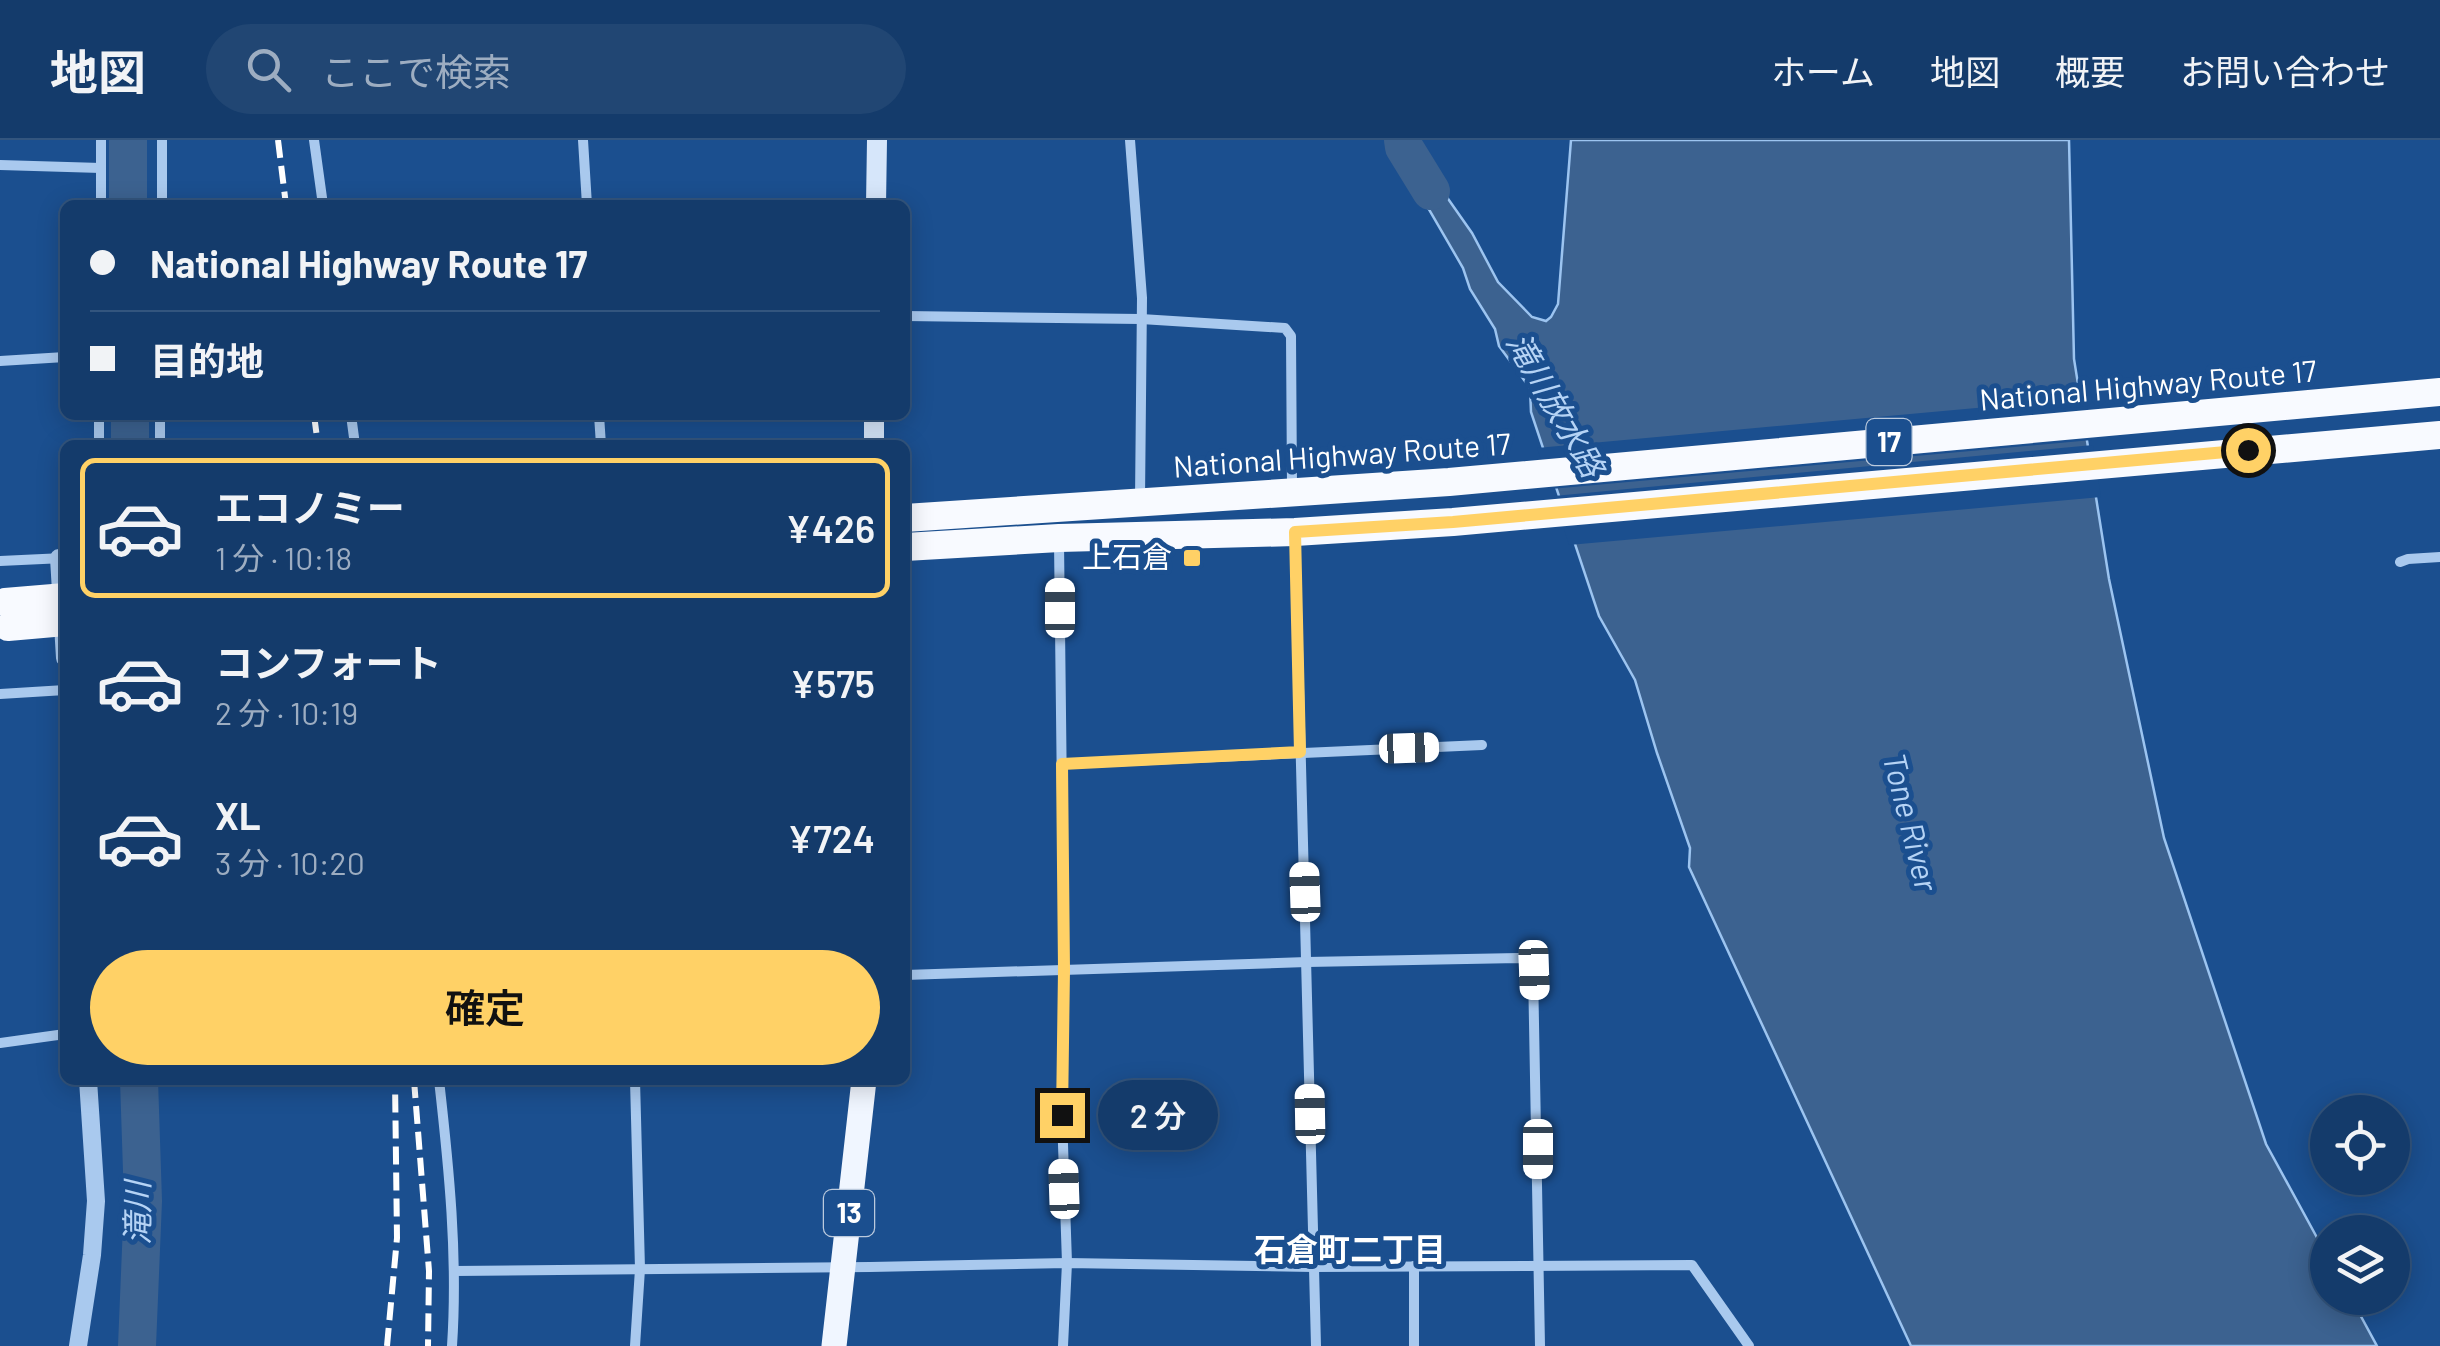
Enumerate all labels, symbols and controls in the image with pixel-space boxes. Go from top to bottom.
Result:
search box [206,24,906,114]
text: 地図 [50,42,146,100]
icon: search [241,42,296,97]
text: ここで検索 [321,48,511,94]
text: ホーム [1771,50,1875,92]
text: 地図 [1930,50,2000,92]
text: 概要 [2055,50,2125,92]
text: お問い合わせ [2180,50,2390,92]
text: National Highway Route 17 [150,240,587,286]
water label: 滝川放水路 [1500,325,1615,485]
text: 目的地 [150,337,264,383]
street label: National Highway Route 17 [1978,351,2318,417]
road number: 17 [1866,419,1912,465]
street label: National Highway Route 17 [1172,424,1512,484]
route start [2226,428,2271,473]
icon: car [95,483,185,573]
text: エコノミー [215,484,405,530]
text: ¥426 [786,505,875,551]
text: 1 分 · 10:18 [215,538,352,576]
place label: 上石倉 [1082,538,1172,574]
marker: 上石倉 [1181,547,1203,569]
car [1045,578,1075,638]
icon: car [95,638,185,728]
text: コンフォート [215,639,442,685]
text: ¥575 [790,660,875,706]
text: 2 分 · 10:19 [215,693,358,731]
car [1378,732,1440,764]
water label: Tone River [1876,749,1948,896]
text: XL [215,792,261,838]
icon: car [95,793,185,883]
text: ¥724 [787,815,875,861]
text: 3 分 · 10:20 [215,843,365,881]
car [1289,861,1321,923]
car [1518,939,1550,1001]
button: 確定 [90,950,880,1065]
callout: 2 分 [1097,1080,1217,1150]
car [1294,1084,1326,1144]
route end [1040,1093,1085,1138]
map controls [2310,1095,2410,1315]
button: locate [2310,1095,2410,1195]
text: 2 分 [1130,1096,1186,1134]
car [1523,1119,1553,1179]
car [1048,1158,1080,1220]
water label: 滝川 [117,1178,155,1245]
road number: 13 [824,1190,874,1236]
button: layers [2310,1215,2410,1315]
district label: 石倉町二丁目 [1254,1229,1446,1267]

